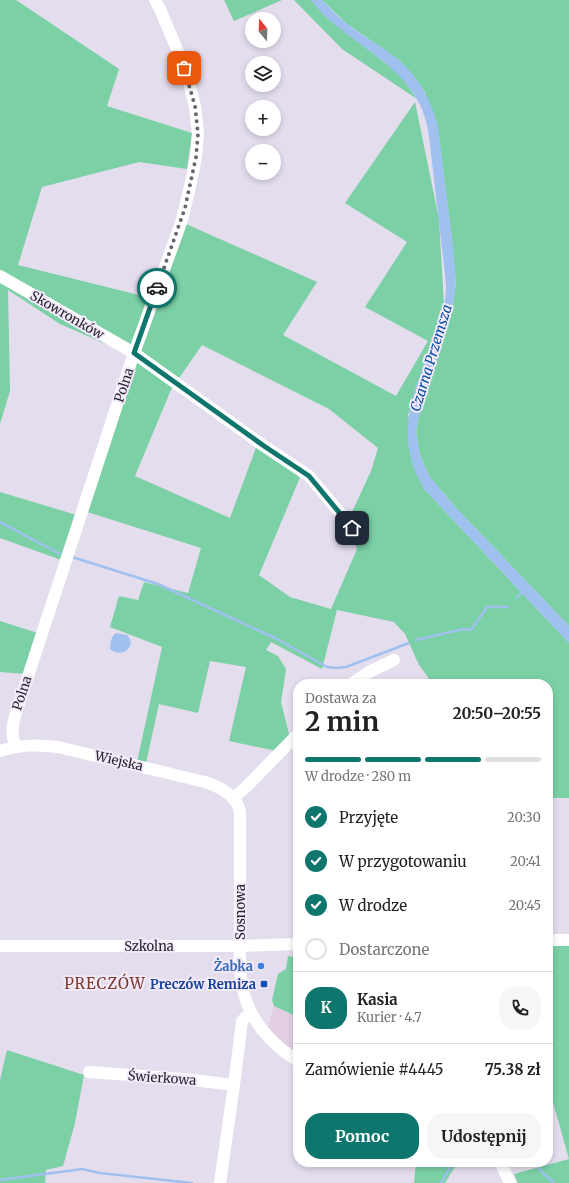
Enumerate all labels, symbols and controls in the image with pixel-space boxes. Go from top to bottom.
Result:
north arrow [245,12,281,48]
map controls [245,12,281,180]
pin [167,51,201,85]
button: layers [245,56,281,92]
icon: bag [173,57,195,79]
button: + [245,100,281,136]
button: − [245,144,281,180]
courier [137,268,177,308]
icon: car [146,277,168,299]
street label: Skowronków [27,287,108,343]
water label: Czarna Przemsza [406,302,456,414]
street label: Polna [110,366,138,404]
pin [335,511,369,545]
icon: home [341,517,363,539]
street label: Polna [8,674,36,712]
text: Dostawa za [305,690,376,707]
text: 20:50–20:55 [453,704,541,723]
text: 2 min [305,705,379,738]
street label: Wiejska [92,747,145,775]
text: W drodze · 280 m [305,768,411,785]
icon: check [305,806,327,828]
text: Przyjęte [339,808,398,827]
text: 20:30 [507,809,541,826]
icon: check [305,850,327,872]
text: W przygotowaniu [339,852,467,871]
text: 20:41 [510,853,541,870]
street label: Sosnowa [232,884,249,940]
icon: check [305,894,327,916]
text: W drodze [339,896,407,915]
text: 20:45 [508,897,541,914]
street label: Szkolna [124,938,174,955]
text: Dostarczone [339,940,429,959]
place label: Żabka [214,957,253,975]
marker: Żabka [256,961,266,971]
district label: PRECZÓW [64,973,146,993]
place label: Preczów Remiza [150,976,256,993]
marker: Preczów Remiza [259,979,269,989]
button: phone [499,987,541,1029]
text: Kasia [357,990,398,1009]
text: K [320,998,332,1017]
text: Kurier · 4.7 [357,1009,422,1026]
text: Zamówienie #4445 [305,1060,443,1079]
text: 75.38 zł [485,1060,541,1079]
street label: Świerkowa [127,1066,197,1089]
button: Pomoc [305,1113,419,1159]
button: Udostępnij [427,1113,541,1159]

